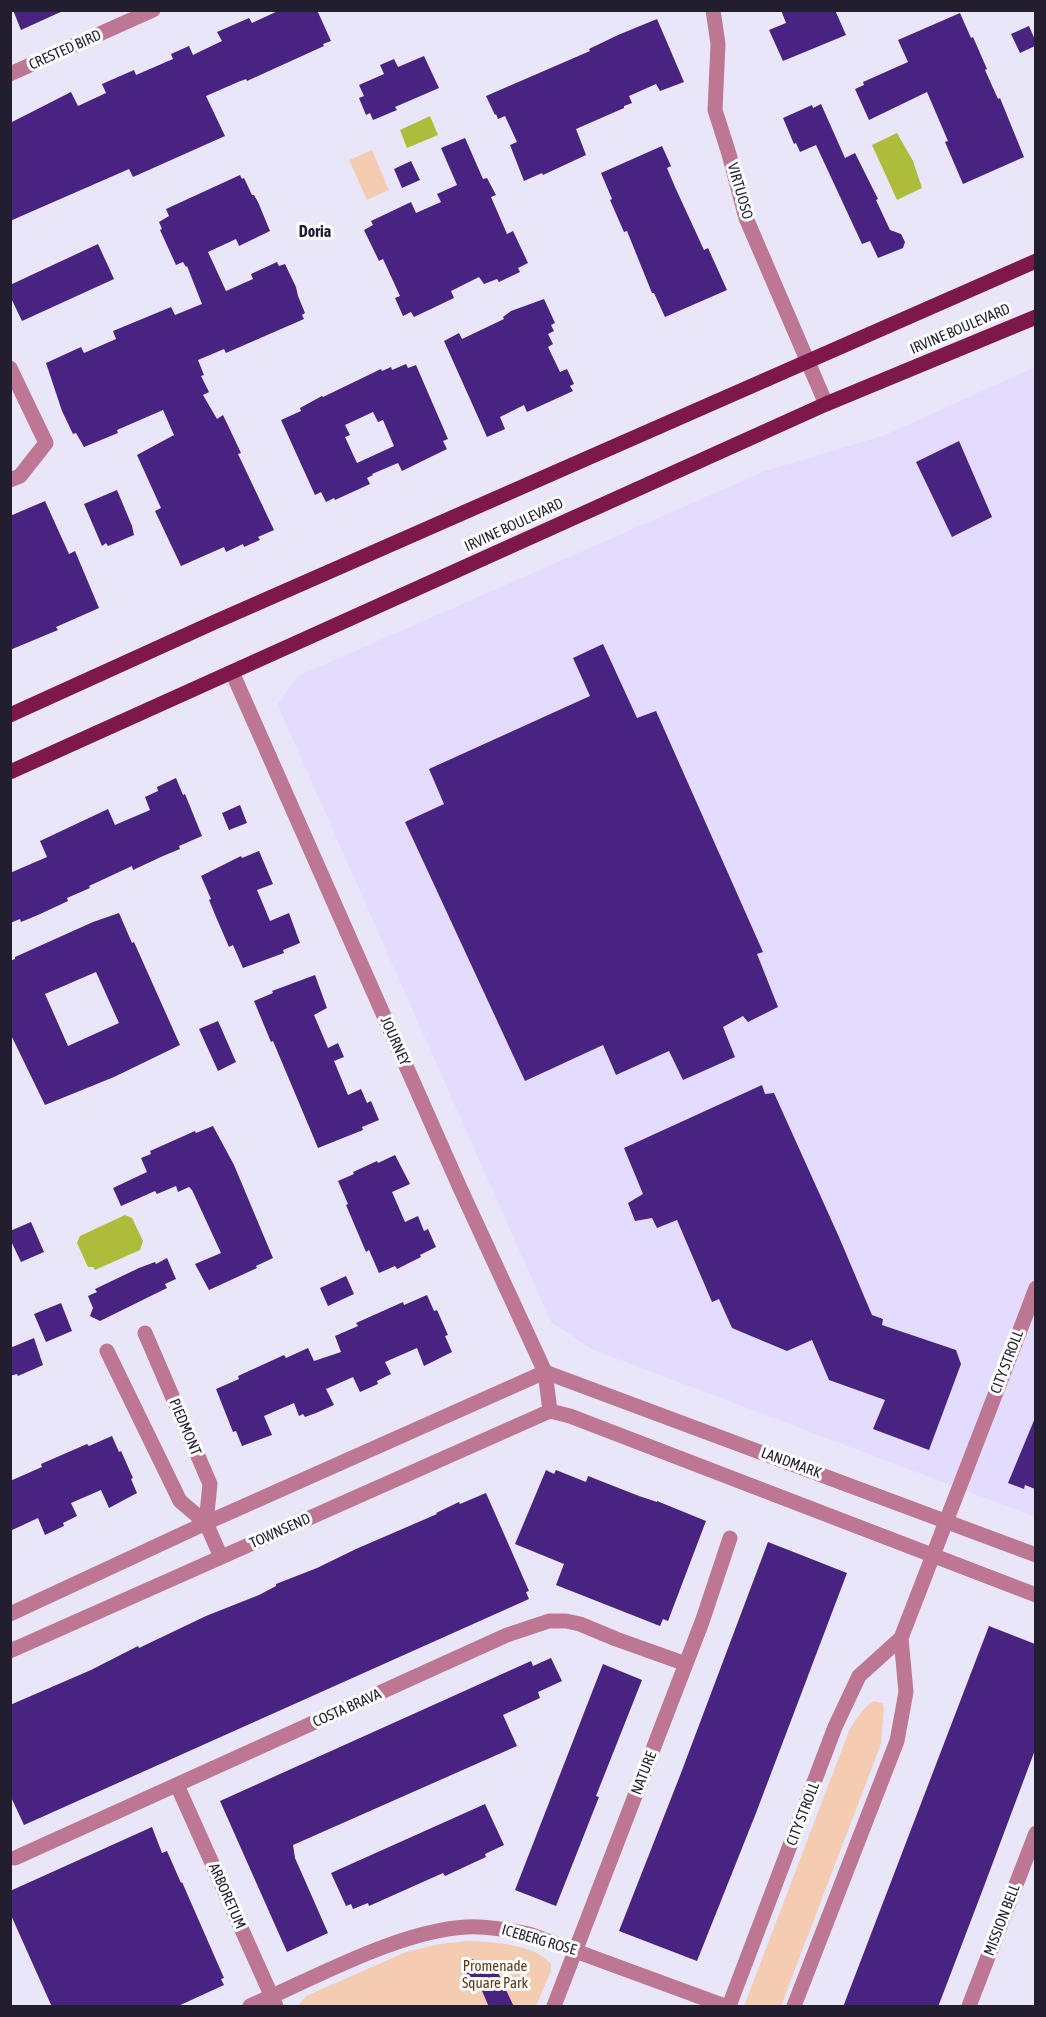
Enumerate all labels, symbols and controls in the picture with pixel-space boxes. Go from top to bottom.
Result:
street label: CRESTED BIRD [26,26,104,74]
street label: VIRTUOSO [723,161,757,221]
district label: Doria [299,222,331,242]
street label: IRVINE BOULEVARD [907,300,1013,358]
street label: IRVINE BOULEVARD [462,494,566,556]
street label: JOURNEY [376,1014,414,1068]
street label: CITY STROLL [987,1328,1027,1396]
street label: PIEDMONT [165,1396,205,1458]
street label: LANDMARK [758,1444,824,1482]
street label: TOWNSEND [247,1510,313,1552]
street label: COSTA BRAVA [310,1685,384,1731]
street label: NATURE [628,1749,660,1797]
street label: CITY STROLL [783,1780,823,1848]
street label: ARBORETUM [205,1860,249,1932]
street label: MISSION BELL [980,1882,1024,1958]
street label: ICEBERG ROSE [500,1921,578,1959]
park label: Promenade Square Park [462,1957,528,1992]

